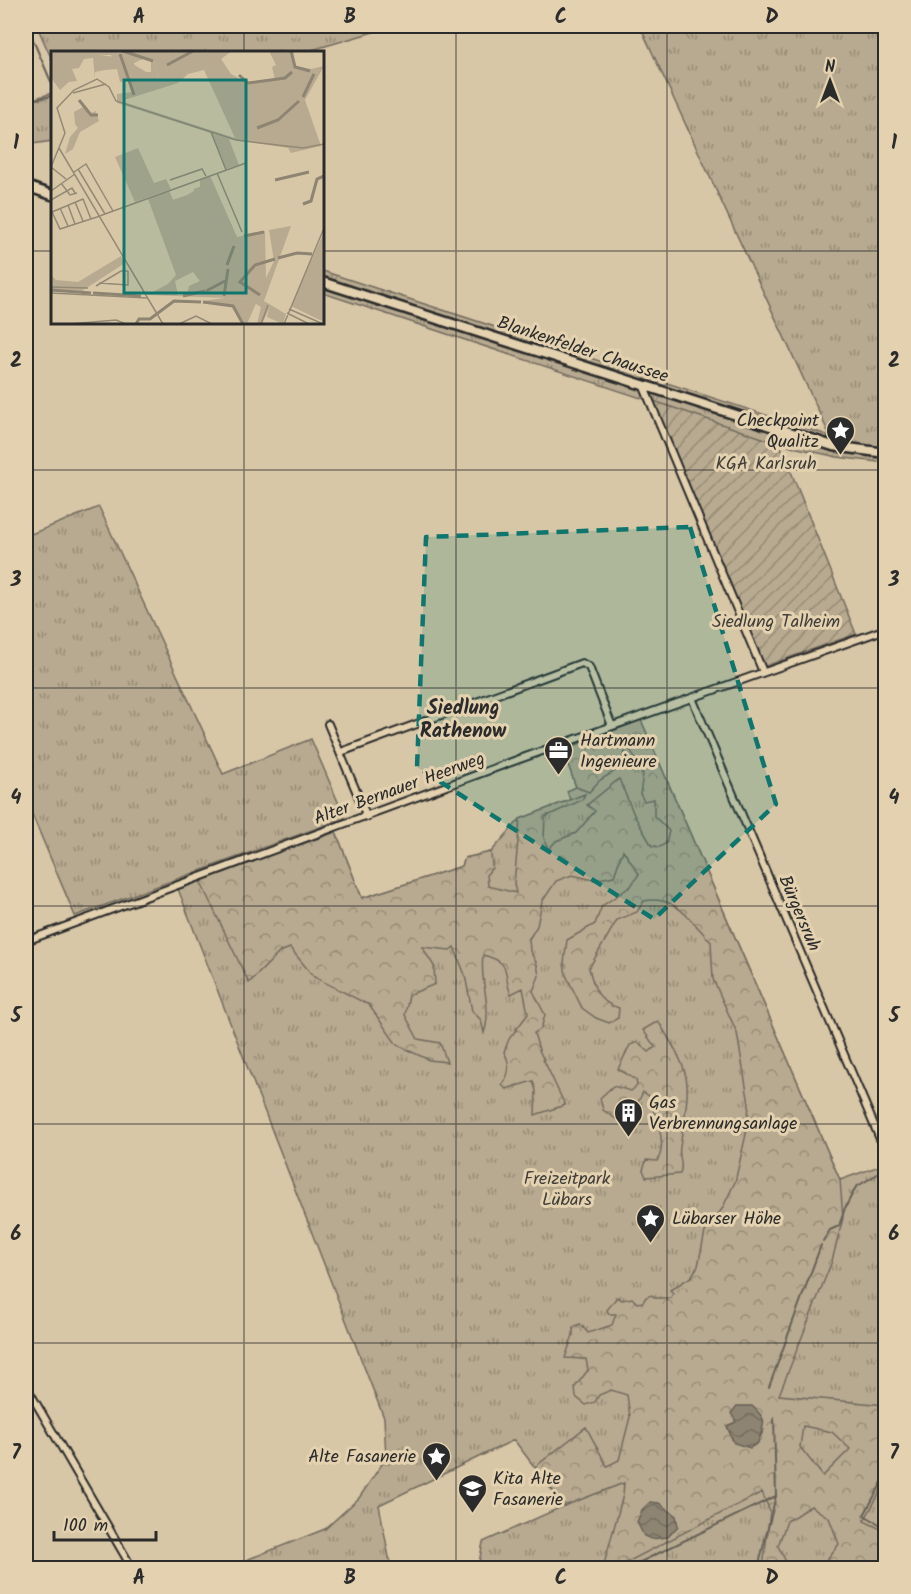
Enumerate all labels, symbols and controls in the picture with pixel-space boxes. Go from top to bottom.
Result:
text: A [133,2,145,34]
text: B [344,2,356,34]
text: C [555,2,567,34]
text: D [765,2,779,34]
inset map [51,51,324,324]
north arrow [800,51,860,111]
text: N [825,55,835,80]
text: 1 [13,128,19,160]
text: 1 [891,128,897,160]
street label: Blankenfelder Chaussee [493,309,672,392]
text: 2 [10,346,22,378]
text: 2 [888,346,900,378]
place label: Checkpoint Qualitz [736,407,820,457]
place icon: Checkpoint Qualitz [824,414,856,456]
park label: KGA Karlsruh [715,450,817,479]
text: 3 [10,565,22,597]
text: 3 [888,565,900,597]
park label: Siedlung Talheim [712,608,840,637]
district label: Siedlung Rathenow [420,693,507,748]
place label: Hartmann Ingenieure [580,727,657,777]
office icon: Hartmann Ingenieure [543,734,575,776]
street label: Alter Bernauer Heerweg [310,745,489,834]
text: 4 [11,783,22,815]
text: 4 [889,783,900,815]
street label: Bürgersruh [770,871,828,956]
text: 5 [10,1001,23,1033]
text: 5 [888,1001,901,1033]
place label: Gas Verbrennungsanlage [649,1089,797,1139]
building icon: Gas Verbrennungsanlage [612,1096,644,1138]
park label: Freizeitpark Lübars [524,1165,611,1215]
place icon: Lübarser Höhe [635,1202,667,1244]
place label: Lübarser Höhe [672,1205,781,1234]
text: 6 [11,1219,22,1251]
text: 6 [889,1219,900,1251]
text: 7 [11,1438,21,1470]
text: 7 [889,1438,899,1470]
place icon: Alte Fasanerie [421,1440,453,1482]
place label: Alte Fasanerie [308,1443,416,1472]
place label: Kita Alte Fasanerie [493,1465,563,1515]
school or university icon: Kita Alte Fasanerie [456,1472,488,1514]
scale bar [54,1504,156,1542]
text: 100 m [63,1512,108,1541]
text: A [133,1563,145,1594]
text: B [344,1563,356,1594]
text: C [555,1563,567,1594]
text: D [765,1563,779,1594]

